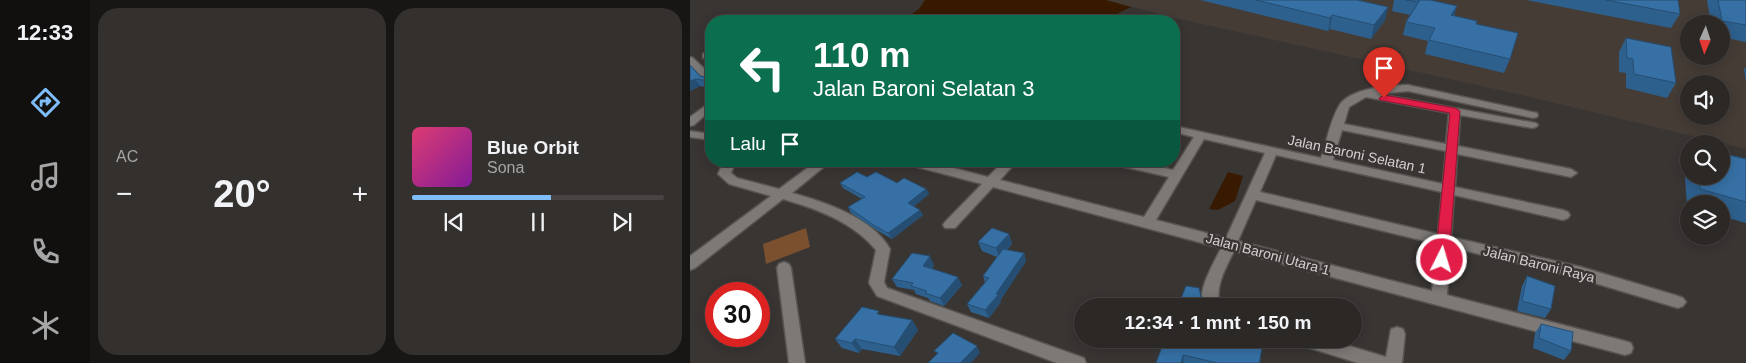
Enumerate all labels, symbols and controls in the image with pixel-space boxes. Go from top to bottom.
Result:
north arrow [1680,15,1730,65]
map controls [1680,15,1730,245]
text: 12:33 [17,20,73,45]
icon: left [730,35,795,100]
text: 110 m [813,35,910,74]
pin [1363,47,1405,98]
icon: arrive [1370,54,1398,82]
button: sound [1680,75,1730,125]
text: Jalan Baroni Selatan 3 [813,76,1034,101]
icon: directions [28,85,63,120]
icon: arrive [776,130,804,158]
street label: Jalan Baroni Selatan 1 [1286,132,1428,177]
text: Lalu [730,133,766,154]
button: search [1680,135,1730,185]
text: Blue Orbit [487,137,579,158]
text: AC [116,148,138,165]
icon: music [28,159,63,194]
text: Sona [487,159,524,176]
text: 20° [213,173,271,215]
text: − [116,178,132,209]
text: + [352,178,368,209]
button: layers [1680,195,1730,245]
icon: previous [440,208,468,236]
icon: pause [524,208,552,236]
icon: next [608,208,636,236]
street label: Jalan Baroni Utara 1 [1204,230,1332,278]
position arrow [1415,233,1467,285]
icon: phone [28,234,63,269]
street label: Jalan Baroni Raya [1482,242,1597,286]
speed limit sign: 30 [705,282,770,347]
icon: climate [28,308,63,343]
text: 12:34 · 1 mnt · 150 m [1125,312,1311,333]

